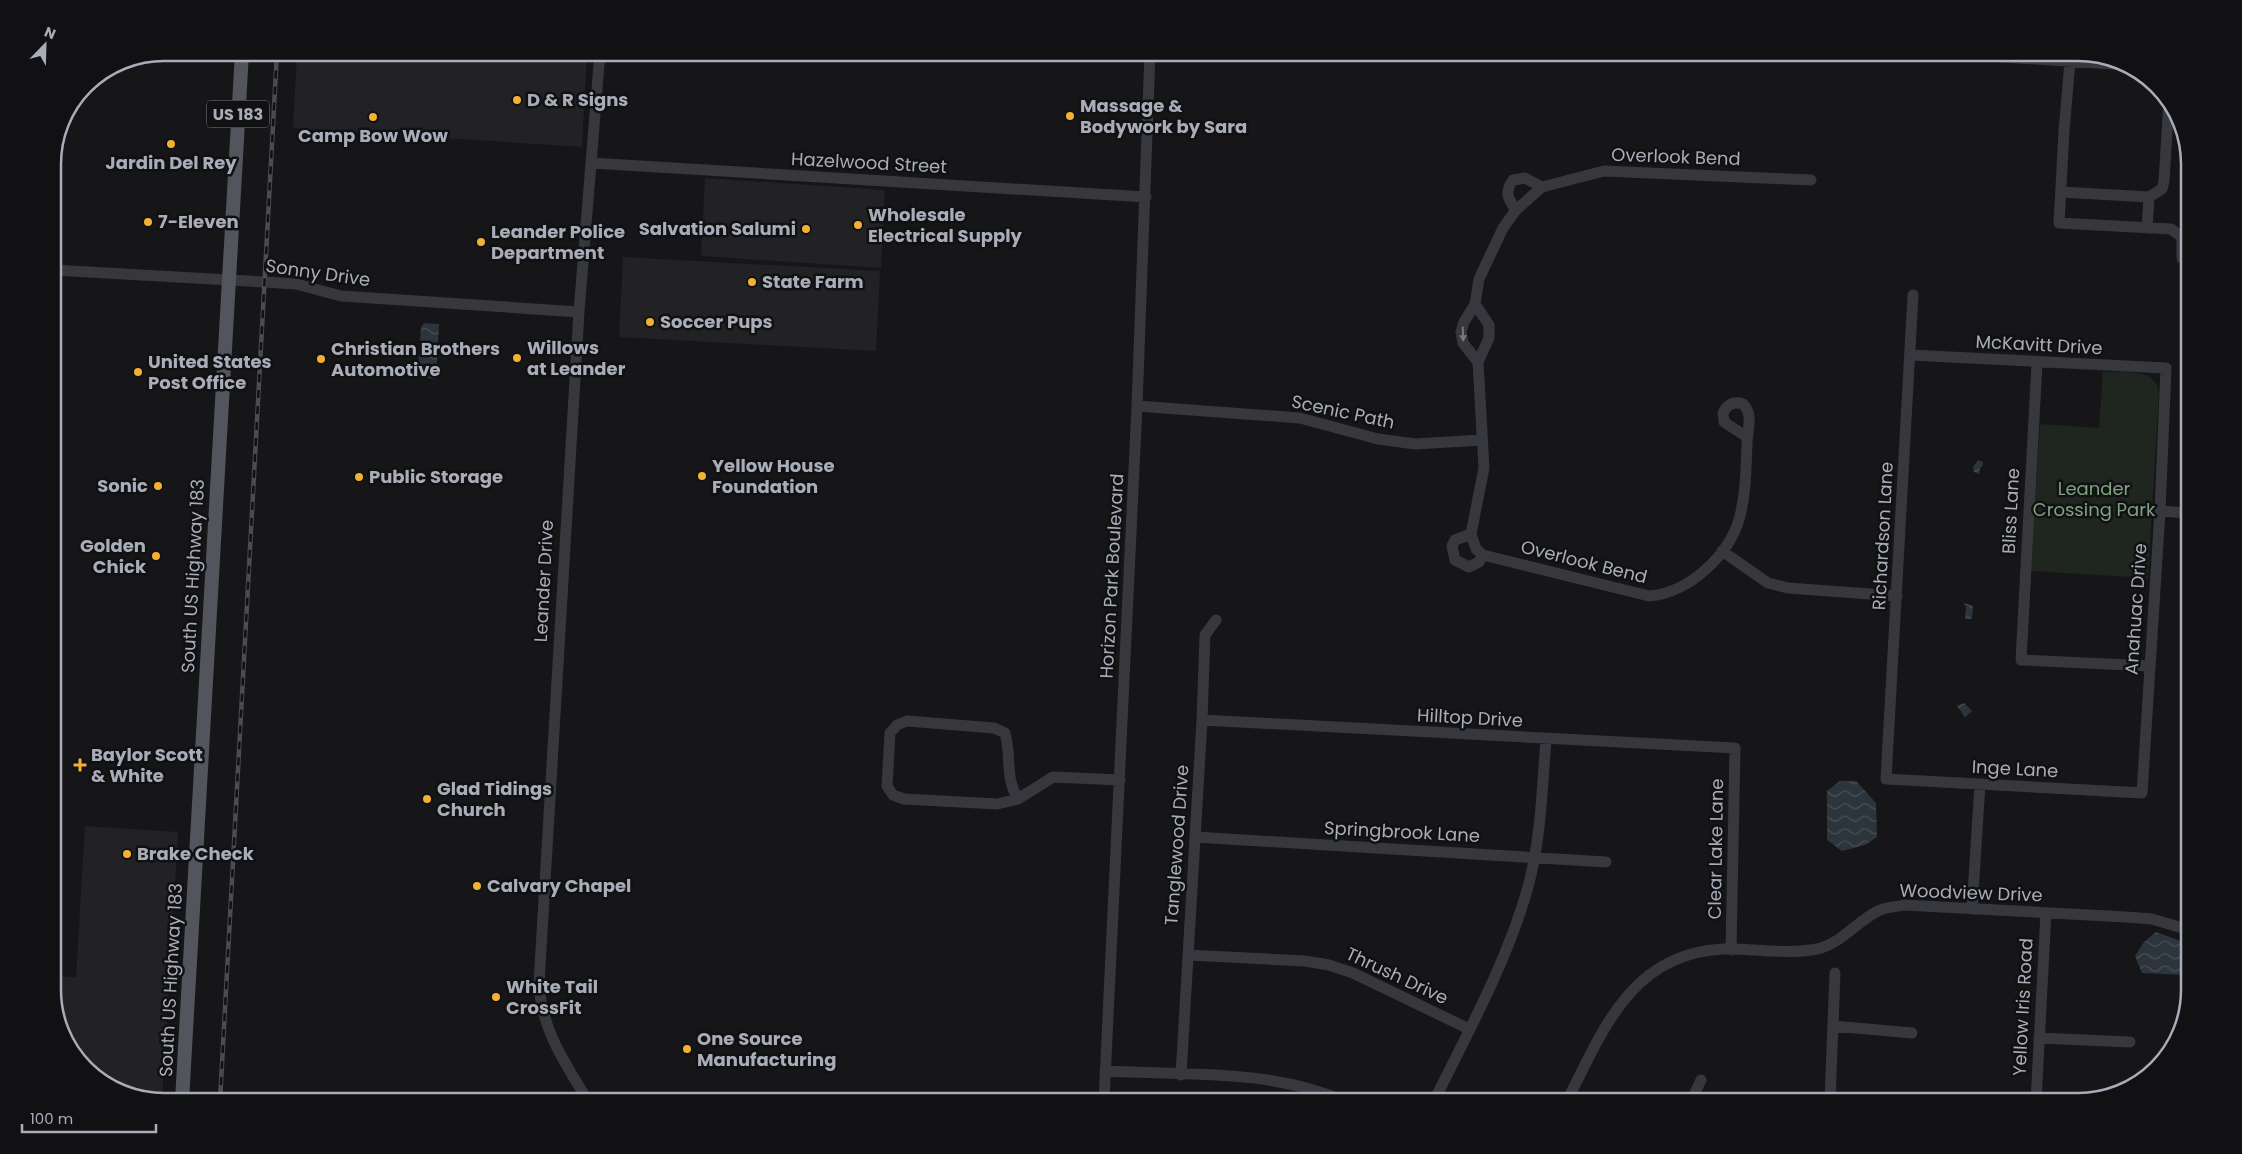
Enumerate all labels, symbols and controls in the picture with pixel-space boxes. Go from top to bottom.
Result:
north arrow [20,20,70,70]
text: N [41,22,59,44]
place label: D & R Signs [527,87,628,112]
place label: Massage & Bodywork by Sara [1080,93,1247,139]
marker: D & R Signs [511,94,523,106]
road number: US 183 [207,100,269,128]
marker: Massage & Bodywork by Sara [1064,110,1076,122]
marker: Camp Bow Wow [367,111,379,123]
place label: Camp Bow Wow [298,123,448,148]
marker: Jardin Del Rey [165,138,177,150]
street label: Overlook Bend [1611,142,1741,171]
street label: Hazelwood Street [791,146,948,179]
place label: Jardin Del Rey [105,150,237,175]
place label: Wholesale Electrical Supply [868,202,1023,248]
place label: 7-Eleven [158,209,239,234]
marker: 7-Eleven [142,216,154,228]
place label: Salvation Salumi [639,216,796,241]
place label: Leander Police Department [491,219,625,265]
marker: Wholesale Electrical Supply [852,219,864,231]
marker: Salvation Salumi [800,223,812,235]
marker: Leander Police Department [475,236,487,248]
street label: Sonny Drive [264,253,372,292]
place label: State Farm [762,269,864,294]
marker: State Farm [746,276,758,288]
place label: Soccer Pups [660,309,773,334]
marker: Soccer Pups [644,316,656,328]
one-way arrow [1459,327,1467,343]
street label: McKavitt Drive [1975,329,2103,360]
place label: Willows at Leander [527,335,626,381]
place label: Christian Brothers Automotive [331,336,500,382]
place label: United States Post Office [148,349,272,395]
marker: Willows at Leander [511,352,523,364]
marker: Christian Brothers Automotive [315,353,327,365]
marker: United States Post Office [132,366,144,378]
street label: Scenic Path [1289,388,1397,435]
place label: Yellow House Foundation [712,453,835,499]
street label: Richardson Lane [1866,461,1899,611]
place label: Public Storage [369,464,503,489]
street label: Bliss Lane [1996,467,2025,555]
marker: Yellow House Foundation [696,470,708,482]
marker: Public Storage [353,471,365,483]
place label: Sonic [97,473,148,498]
street label: Horizon Park Boulevard [1094,473,1129,679]
park label: Leander Crossing Park [2033,476,2156,522]
street label: South US Highway 183 [175,478,210,674]
marker: Sonic [152,480,164,492]
street label: Leander Drive [528,519,559,643]
place label: Golden Chick [80,533,147,579]
street label: Overlook Bend [1518,534,1650,589]
street label: Anahuac Drive [2118,542,2153,676]
marker: Golden Chick [150,550,162,562]
street label: Hilltop Drive [1416,702,1524,733]
place label: Baylor Scott & White [91,742,203,788]
street label: Inge Lane [1971,754,2059,783]
marker: Baylor Scott & White [73,758,87,772]
street label: Tanglewood Drive [1158,764,1195,926]
place label: Glad Tidings Church [437,776,552,822]
street label: Clear Lake Lane [1702,778,1729,920]
marker: Glad Tidings Church [421,793,433,805]
street label: Springbrook Lane [1323,815,1481,848]
place label: Brake Check [137,841,255,866]
marker: Brake Check [121,848,133,860]
place label: Calvary Chapel [487,873,631,898]
street label: Woodview Drive [1899,878,2043,907]
marker: Calvary Chapel [471,880,483,892]
street label: South US Highway 183 [153,882,188,1078]
street label: Yellow Iris Road [2006,937,2039,1077]
street label: Thrush Drive [1342,941,1452,1010]
place label: White Tail CrossFit [506,974,598,1020]
marker: White Tail CrossFit [490,991,502,1003]
place label: One Source Manufacturing [697,1026,836,1072]
marker: One Source Manufacturing [681,1043,693,1055]
scale bar [22,1102,156,1134]
text: 100 m [30,1108,73,1129]

